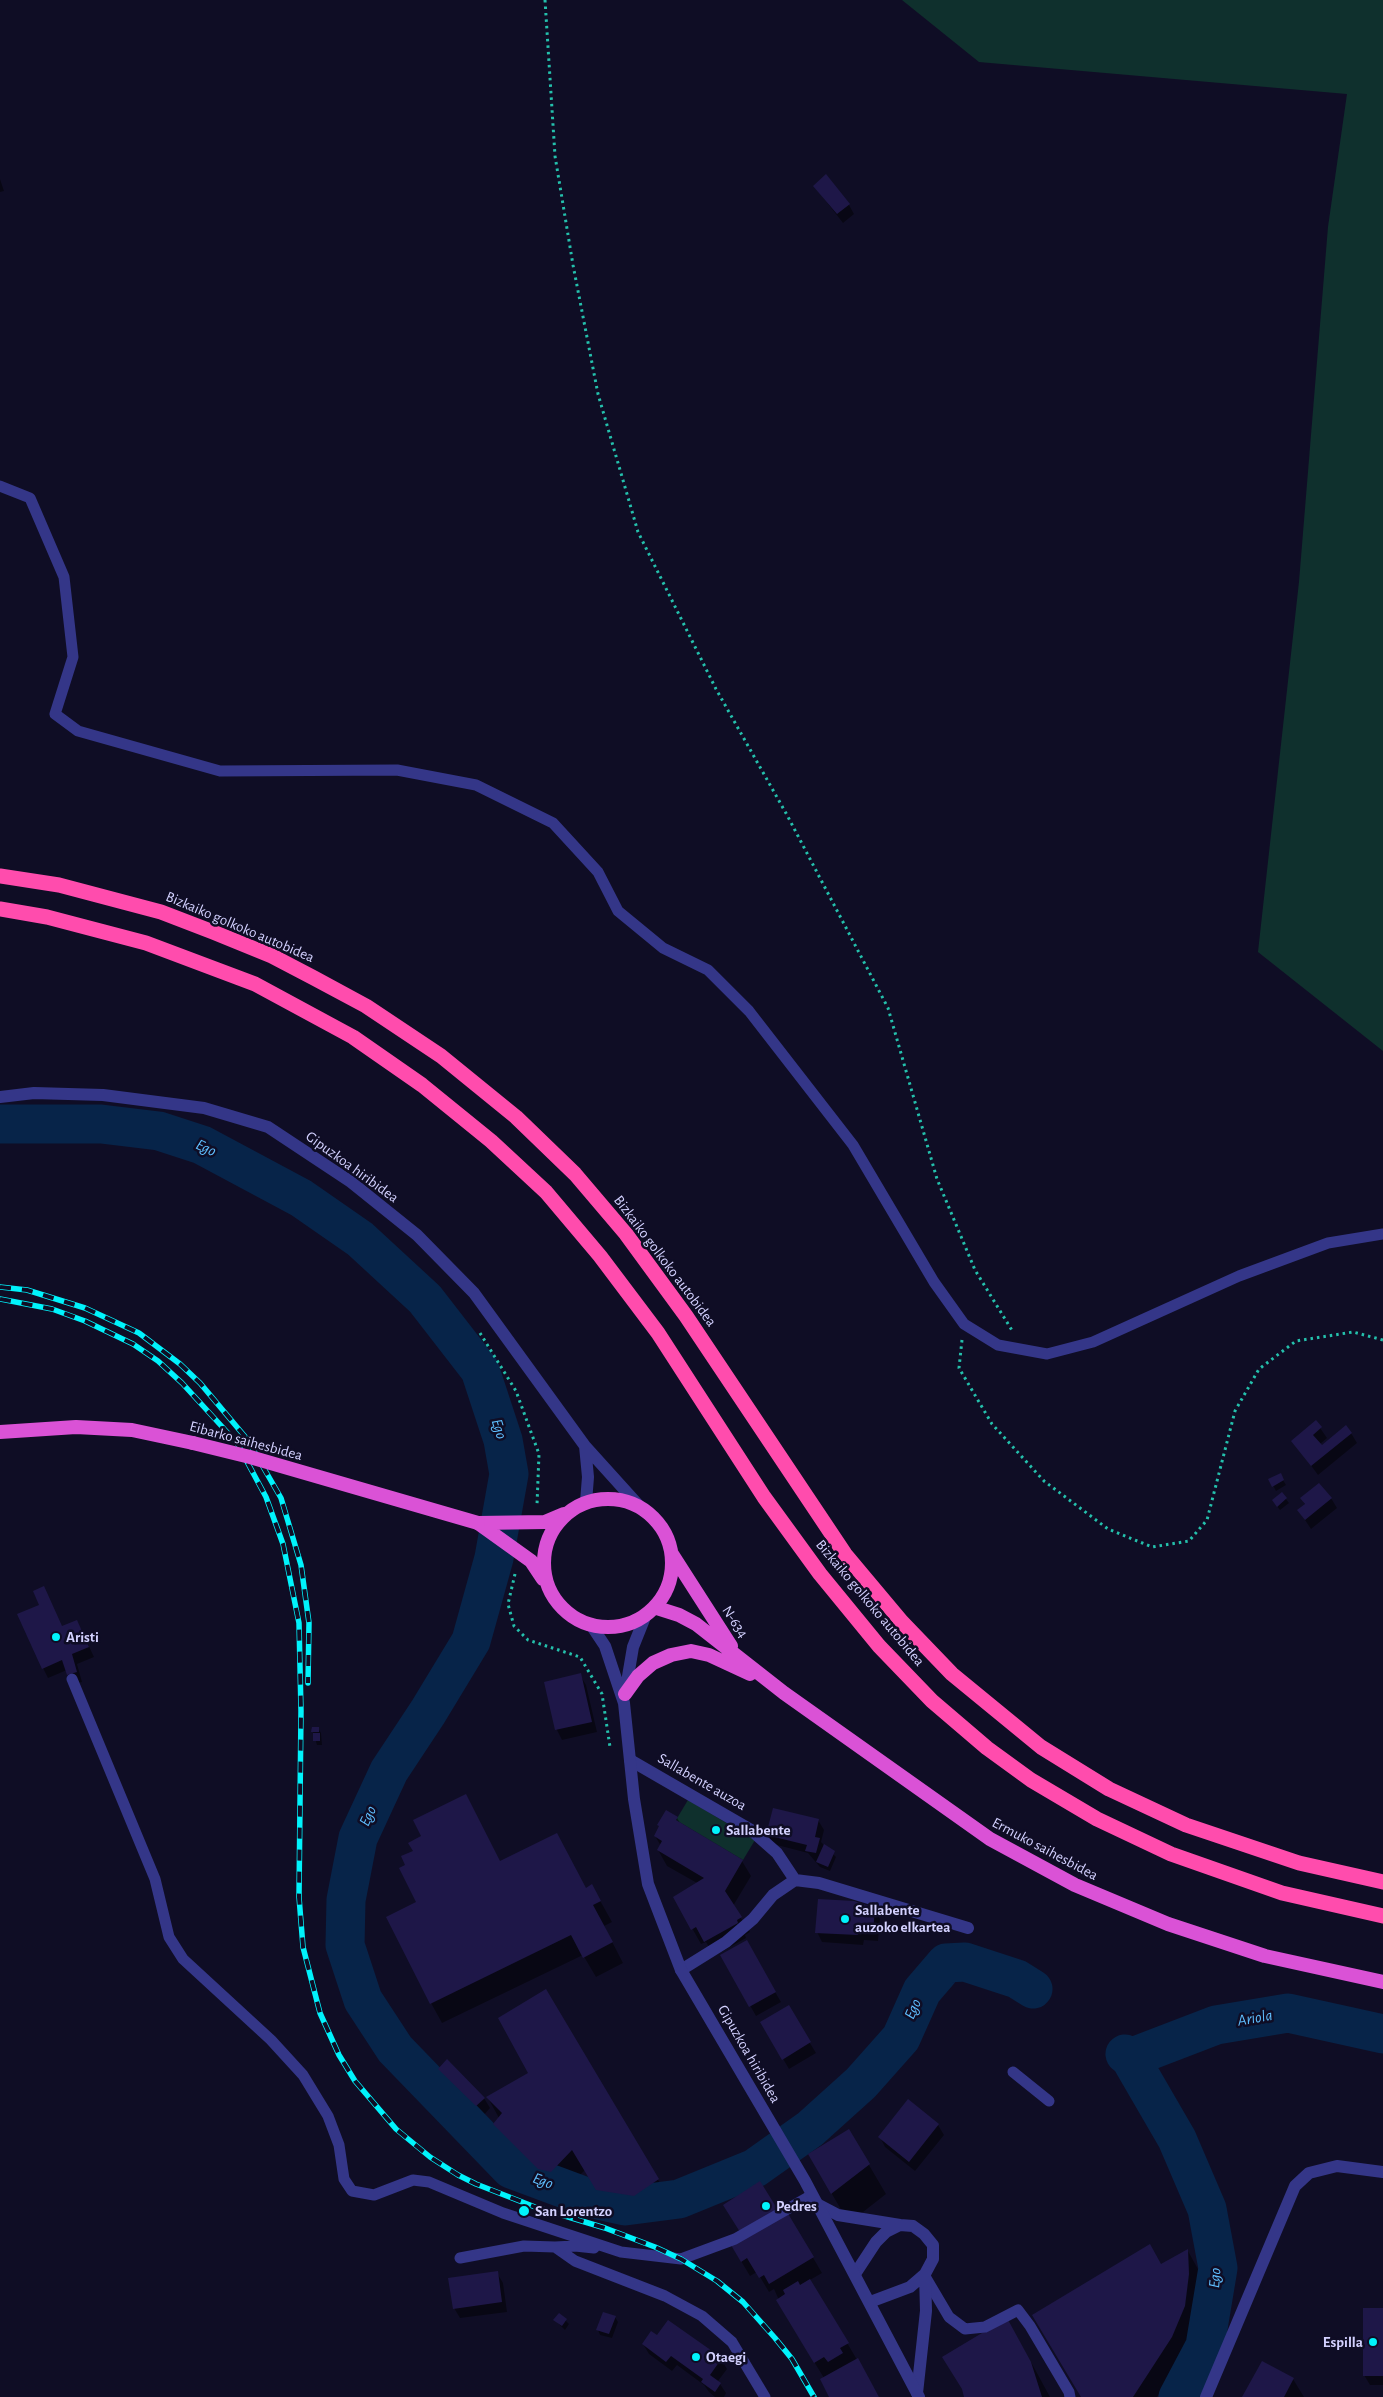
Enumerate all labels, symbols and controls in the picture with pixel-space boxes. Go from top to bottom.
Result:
street label: Bizkaiko golkoko autobidea [163,888,317,966]
street label: Gipuzkoa hiribidea [302,1127,402,1207]
water label: Ego [193,1135,219,1161]
street label: Bizkaiko golkoko autobidea [610,1192,720,1330]
water label: Ego [487,1416,511,1442]
street label: Eibarko saihesbidea [188,1417,304,1465]
street label: Bizkaiko golkoko autobidea [812,1536,928,1670]
street label: N-634 [718,1602,752,1642]
place label: Aristi [66,1628,99,1646]
marker: Aristi [50,1631,62,1643]
street label: Sallabente auzoa [655,1749,749,1815]
water label: Ego [355,1803,381,1829]
street label: Ermuko saihesbidea [989,1814,1101,1884]
place label: Sallabente [726,1821,790,1839]
marker: Sallabente [710,1824,722,1836]
place label: Sallabente auzoko elkartea [855,1901,950,1936]
marker: Sallabente auzoko elkartea [839,1913,851,1925]
water label: Ego [900,1996,926,2022]
street label: Gipuzkoa hiribidea [714,2002,784,2106]
water label: Ariola [1236,2006,1274,2030]
water label: Ego [530,2169,556,2193]
place label: Pedres [776,2197,817,2215]
marker: Pedres [760,2200,772,2212]
place label: San Lorentzo [535,2202,612,2220]
marker: San Lorentzo [517,2204,531,2218]
water label: Ego [1205,2267,1225,2289]
place label: Espilla [1323,2333,1363,2351]
marker: Espilla [1367,2336,1379,2348]
place label: Otaegi [706,2348,746,2366]
marker: Otaegi [690,2351,702,2363]

